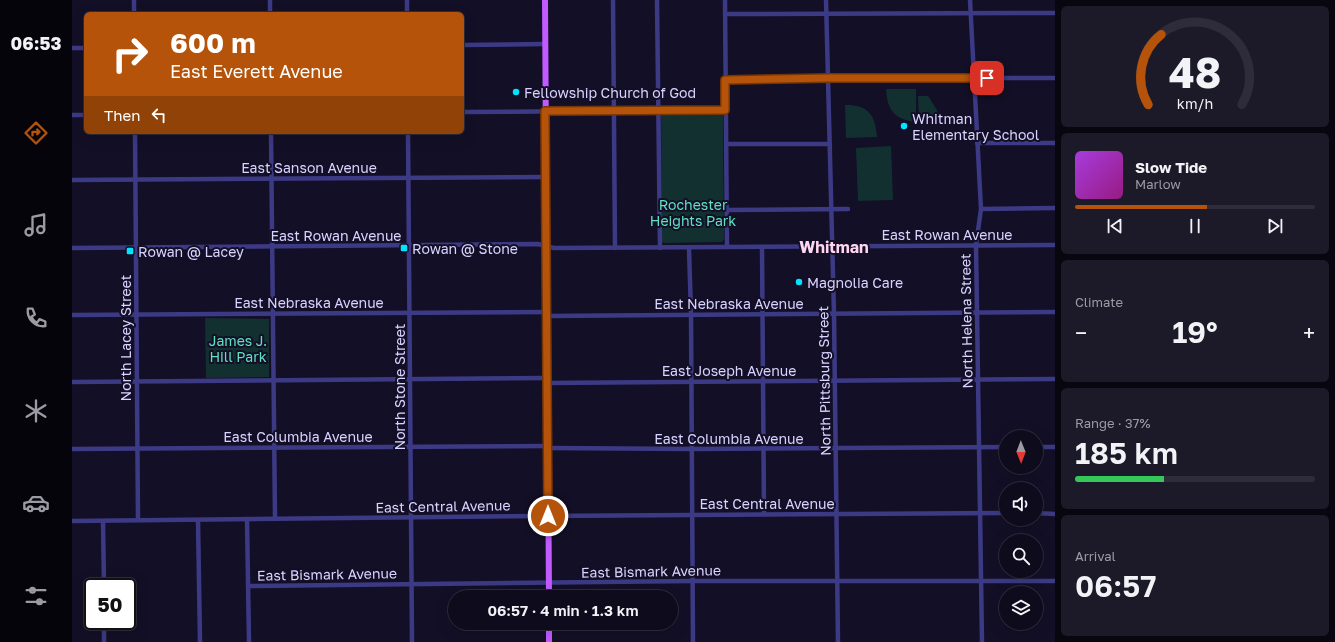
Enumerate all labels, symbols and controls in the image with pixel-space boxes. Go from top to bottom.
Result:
text: 600 m [170,26,256,59]
icon: right [104,28,156,80]
text: 06:53 [11,32,61,54]
text: 48 [1169,46,1221,96]
text: East Everett Avenue [170,60,343,82]
pin [970,61,1004,95]
icon: arrive [976,67,998,89]
place label: Fellowship Church of God [524,84,696,101]
marker: Fellowship Church of God [511,87,521,97]
text: km/h [1177,94,1213,111]
icon: left [148,104,170,126]
text: Then [104,106,140,124]
place label: Whitman Elementary School [912,110,1039,143]
icon: directions [22,119,50,147]
marker: Whitman Elementary School [899,121,909,131]
text: Slow Tide [1135,158,1207,176]
street label: East Sanson Avenue [241,159,377,176]
text: Marlow [1135,176,1181,192]
park label: Rochester Heights Park [650,196,736,229]
icon: music [22,211,50,239]
icon: previous [1104,215,1126,237]
icon: pause [1184,215,1206,237]
icon: next [1264,215,1286,237]
street label: East Rowan Avenue [882,226,1012,243]
street label: East Rowan Avenue [271,227,401,244]
district label: Whitman [799,237,869,257]
place label: Rowan @ Stone [412,240,518,257]
place label: Rowan @ Lacey [138,243,244,260]
marker: Rowan @ Stone [399,243,409,253]
marker: Rowan @ Lacey [125,246,135,256]
street label: North Helena Street [956,253,976,389]
place label: Magnolia Care [807,274,903,291]
street label: North Lacey Street [117,275,134,401]
marker: Magnolia Care [794,277,804,287]
street label: East Nebraska Avenue [234,294,384,311]
text: Climate [1075,294,1123,310]
street label: East Nebraska Avenue [654,295,804,312]
icon: phone [22,304,50,332]
street label: North Pittsburg Street [814,306,834,456]
text: 19° [1172,314,1218,350]
text: − [1075,319,1087,346]
text: + [1303,319,1315,346]
street label: North Stone Street [391,324,408,450]
park label: James J. Hill Park [209,332,267,365]
street label: East Joseph Avenue [662,362,796,379]
icon: climate [22,397,50,425]
text: Range · 37% [1075,415,1150,431]
street label: East Columbia Avenue [223,428,373,445]
street label: East Columbia Avenue [654,430,804,447]
north arrow [999,430,1043,474]
map controls [999,430,1043,630]
text: 185 km [1075,435,1178,471]
button: sound [999,482,1043,526]
icon: car [22,489,50,517]
position arrow [527,495,569,537]
street label: East Central Avenue [699,495,835,512]
street label: East Central Avenue [375,496,511,516]
button: search [999,534,1043,578]
text: Arrival [1075,548,1116,564]
street label: East Bismark Avenue [581,561,721,581]
street label: East Bismark Avenue [257,564,397,584]
text: 06:57 [1075,568,1156,604]
speed limit sign: 50 [84,578,136,630]
icon: filters [22,582,50,610]
button: layers [999,586,1043,630]
text: 06:57 · 4 min · 1.3 km [487,601,639,619]

